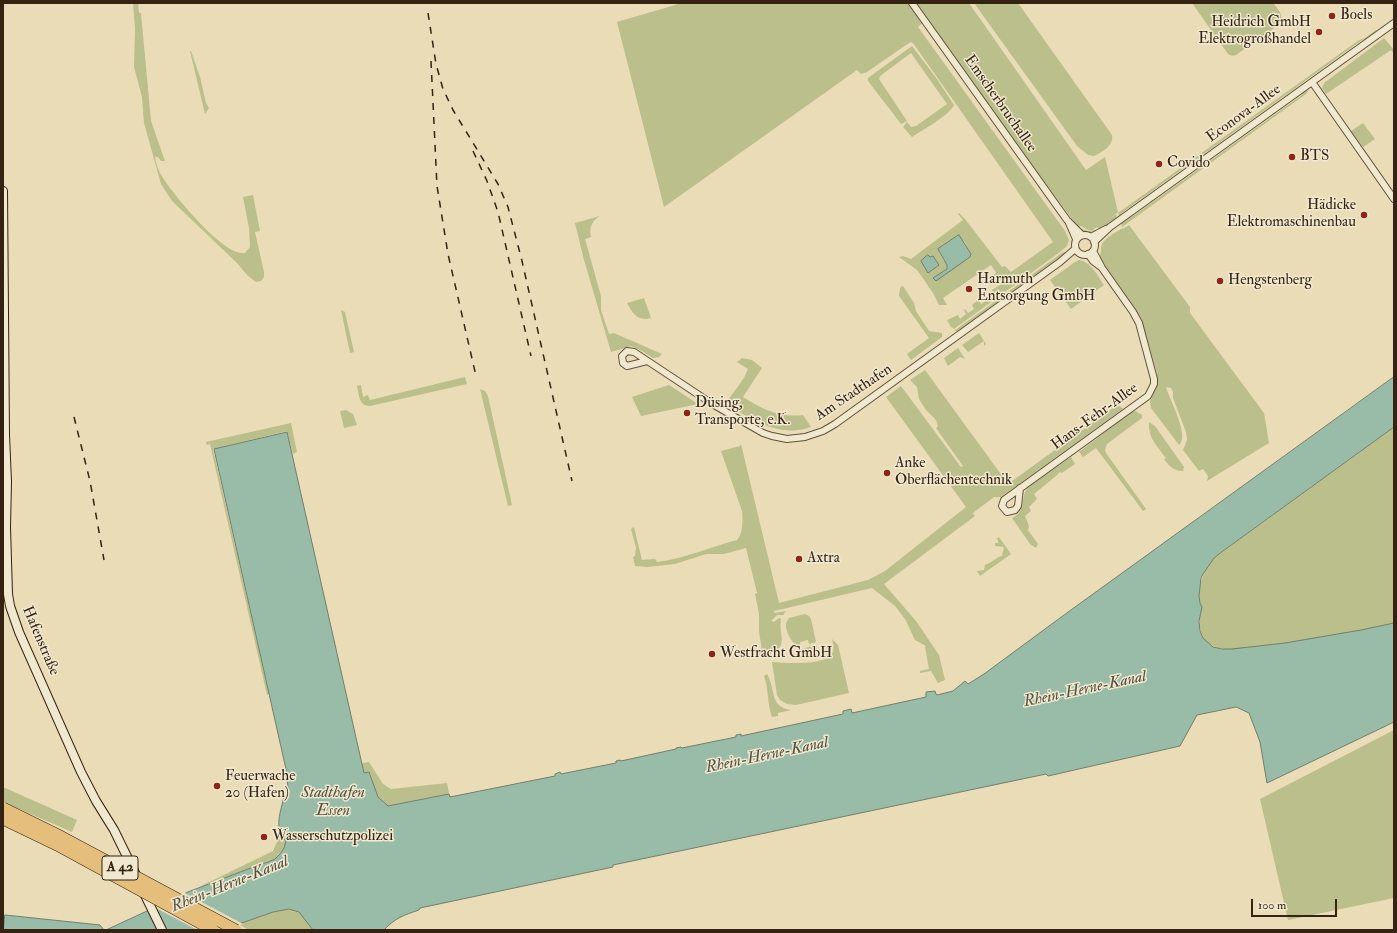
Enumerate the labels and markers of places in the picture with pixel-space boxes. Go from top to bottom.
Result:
place label: Boels [1340,7,1372,25]
marker: Boels [1327,11,1337,21]
place label: Heidrich GmbH Elektrogroßhandel [1198,14,1311,49]
marker: Heidrich GmbH Elektrogroßhandel [1314,27,1324,37]
place label: BTS [1300,148,1329,166]
marker: BTS [1287,152,1297,162]
place label: Covido [1167,155,1210,173]
marker: Covido [1154,159,1164,169]
place label: Hädicke Elektromaschinenbau [1227,197,1356,232]
marker: Hädicke Elektromaschinenbau [1359,210,1369,220]
place label: Harmuth Entsorgung GmbH [977,271,1095,306]
place label: Hengstenberg [1228,272,1312,290]
marker: Hengstenberg [1215,276,1225,286]
marker: Harmuth Entsorgung GmbH [964,284,974,294]
place label: Düsing, Transporte, e.K. [695,395,790,430]
marker: Düsing, Transporte, e.K. [682,408,692,418]
place label: Anke Oberflächentechnik [895,455,1012,490]
marker: Anke Oberflächentechnik [882,468,892,478]
place label: Axtra [807,550,840,568]
marker: Axtra [794,554,804,564]
place label: Westfracht GmbH [720,645,832,663]
marker: Westfracht GmbH [707,649,717,659]
place label: Feuerwache 20 (Hafen) [225,768,295,803]
marker: Feuerwache 20 (Hafen) [212,781,222,791]
place label: Wasserschutzpolizei [272,828,393,846]
marker: Wasserschutzpolizei [259,832,269,842]

